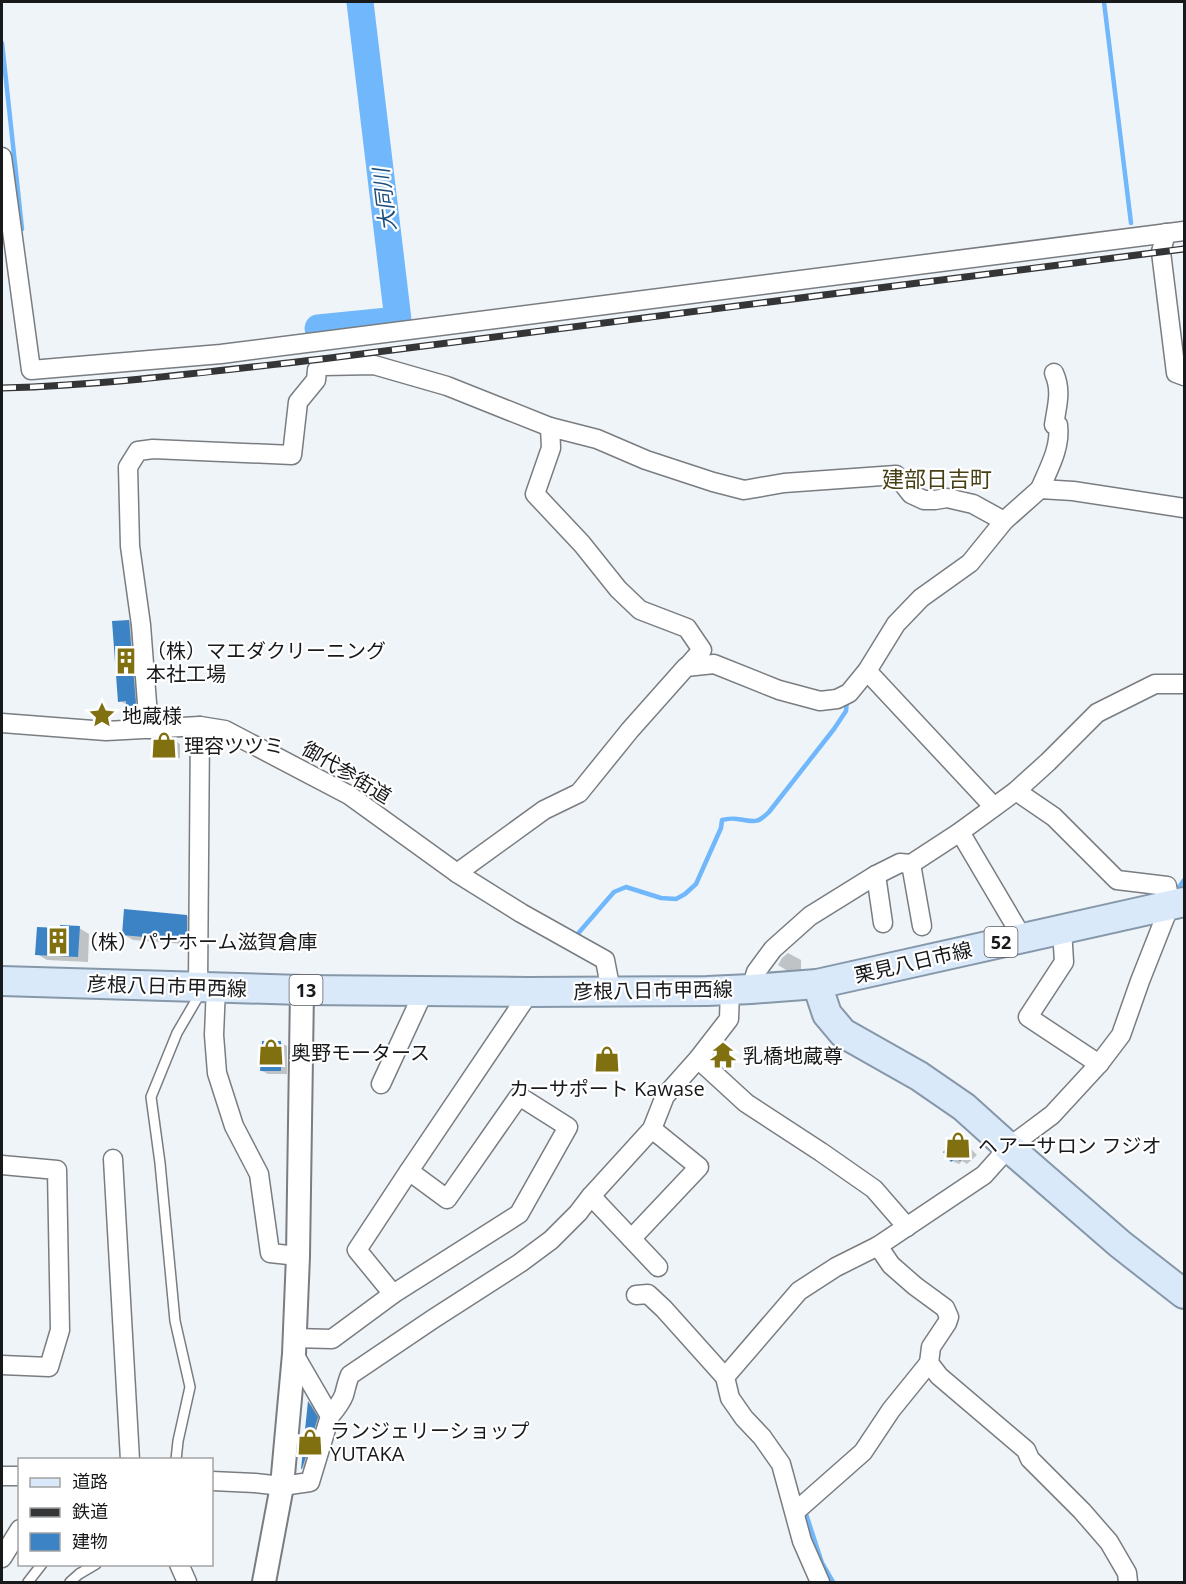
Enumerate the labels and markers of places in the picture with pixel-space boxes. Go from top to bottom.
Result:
place label: （株）マエダクリーニング 本社工場 [146,637,386,687]
building icon: （株）マエダクリーニング 本社工場 [111,646,141,676]
place icon: 地蔵様 [87,700,117,730]
place label: 地蔵様 [122,702,182,729]
shop icon: 理容ツツミ [149,730,179,760]
place label: 理容ツツミ [184,732,284,759]
building icon: （株）パナホーム滋賀倉庫 [43,926,73,956]
place label: （株）パナホーム滋賀倉庫 [78,928,317,955]
shop icon: 奥野モータース [256,1037,286,1067]
place label: 奥野モータース [291,1039,430,1066]
temple icon: 乳橋地蔵尊 [708,1040,738,1070]
place label: 乳橋地蔵尊 [743,1042,843,1069]
shop icon: カーサポート Kawase [592,1044,622,1074]
place label: カーサポート Kawase [509,1075,705,1102]
shop icon: ヘアーサロン フジオ [943,1130,973,1160]
place label: ヘアーサロン フジオ [978,1132,1162,1159]
place label: ランジェリーショップ YUTAKA [330,1417,530,1467]
shop icon: ランジェリーショップ YUTAKA [295,1427,325,1457]

